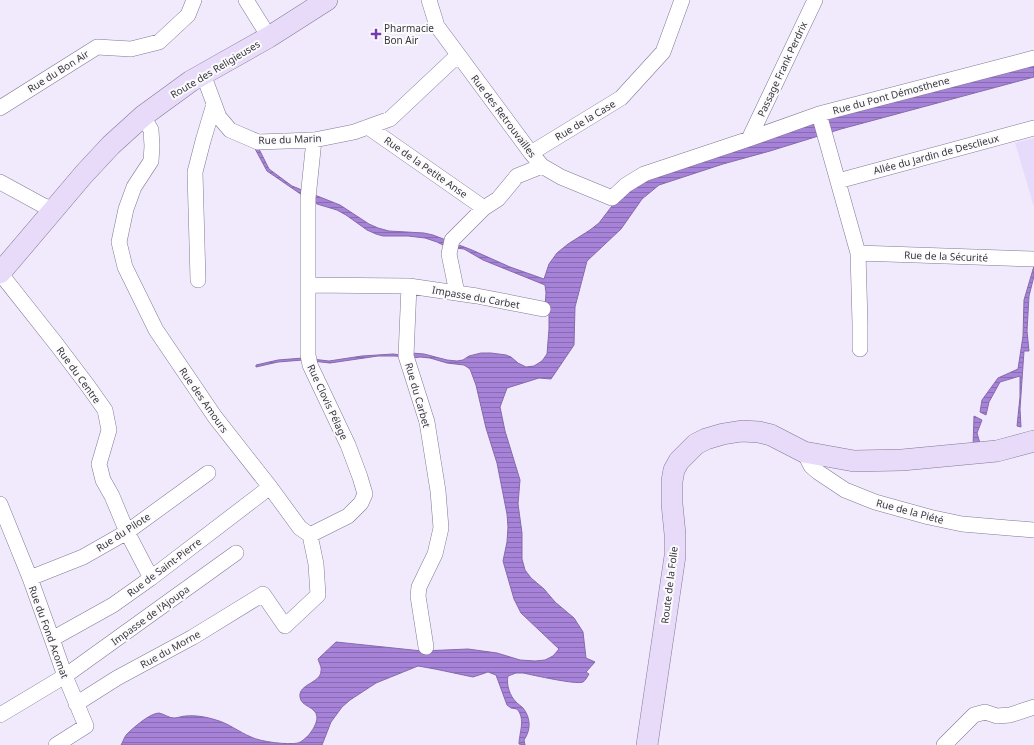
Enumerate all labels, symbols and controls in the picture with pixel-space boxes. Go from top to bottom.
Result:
street label: Passage Frank Perdrix [754,18,811,119]
place label: Pharmacie Bon Air [384,21,434,47]
marker: Pharmacie Bon Air [371,29,381,39]
street label: Route des Religieuses [168,37,263,101]
street label: Rue du Bon Air [25,47,91,95]
street label: Rue des Retrouvailles [468,72,540,160]
street label: Rue du Pont Démosthene [831,73,951,117]
street label: Rue de la Case [552,96,618,144]
street label: Allée du Jardin de Desclieux [872,130,1001,177]
street label: Rue du Marin [258,131,322,147]
street label: Rue de la Petite Anse [382,133,471,201]
street label: Rue de la Sécurité [904,248,989,264]
street label: Impasse du Carbet [431,282,521,312]
street label: Rue du Centre [54,344,105,406]
street label: Rue du Carbet [402,361,434,430]
street label: Rue Clovis Pélage [304,362,352,442]
street label: Rue des Amours [176,365,232,436]
street label: Rue de la Piété [875,495,946,527]
street label: Rue du Pilote [93,509,153,555]
street label: Rue de Saint-Pierre [124,534,204,600]
street label: Route de la Folie [657,545,681,624]
street label: Impasse de l'Ajoupa [108,582,192,648]
street label: Rue du Fond Acomat [26,584,72,681]
street label: Rue du Morne [137,627,203,671]

